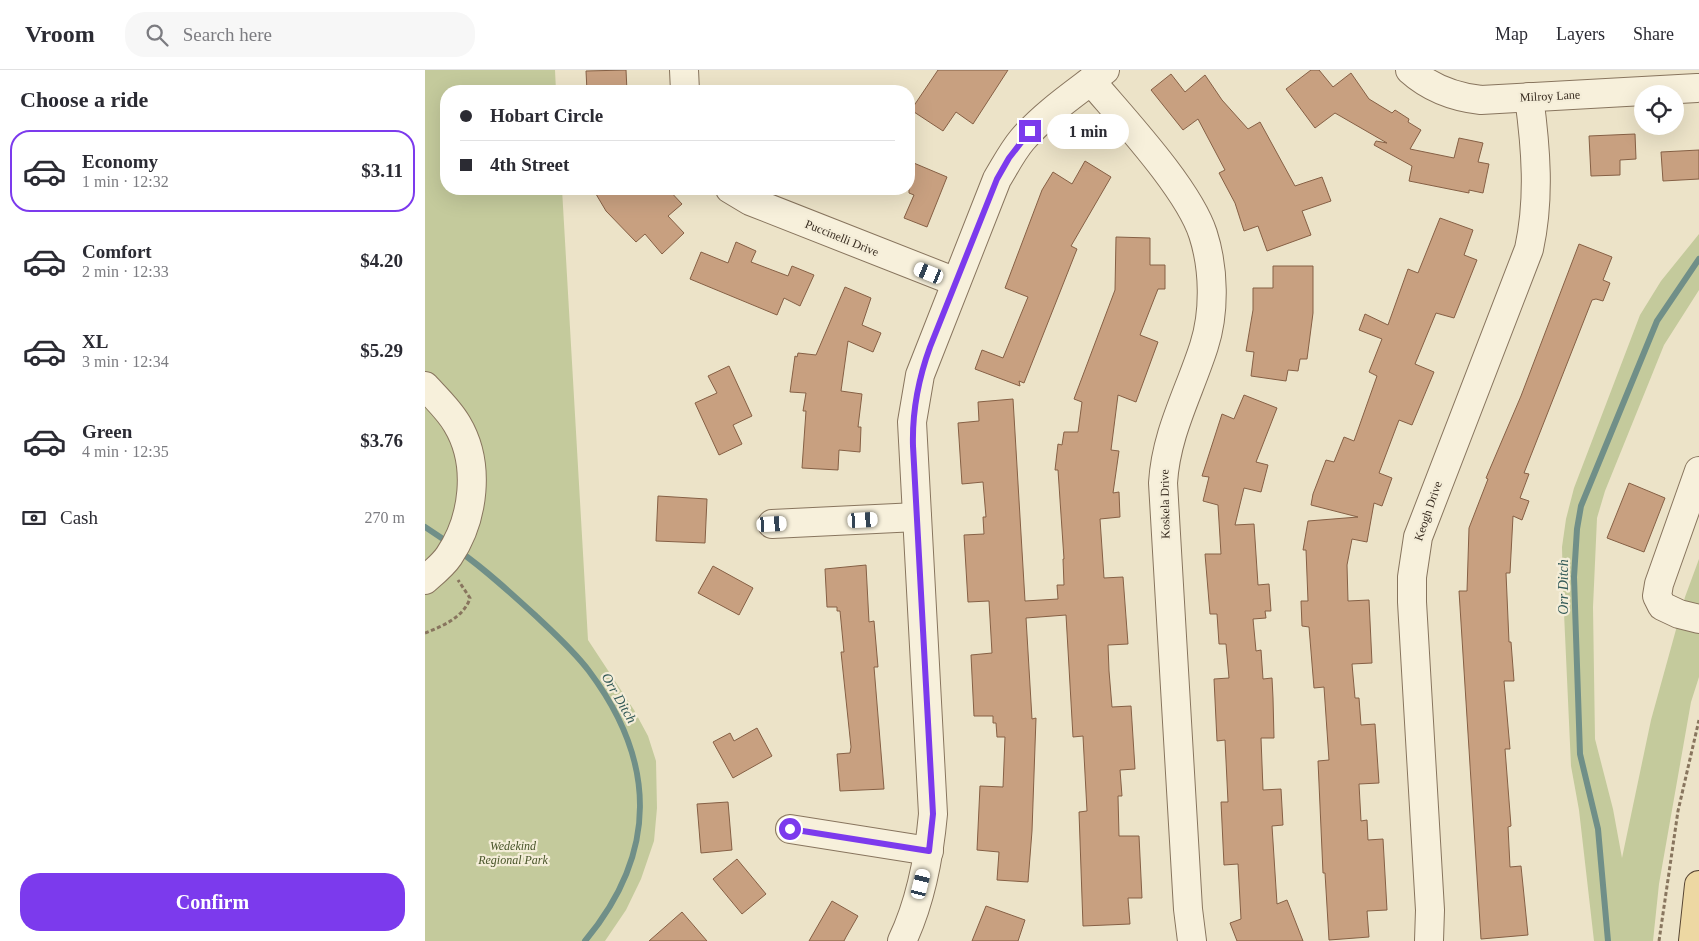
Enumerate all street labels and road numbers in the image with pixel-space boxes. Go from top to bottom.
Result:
street label: Milroy Lane [1520,87,1580,105]
street label: Puccinelli Drive [803,217,881,259]
street label: Koskela Drive [1157,469,1173,539]
street label: Keogh Drive [1411,479,1445,543]

